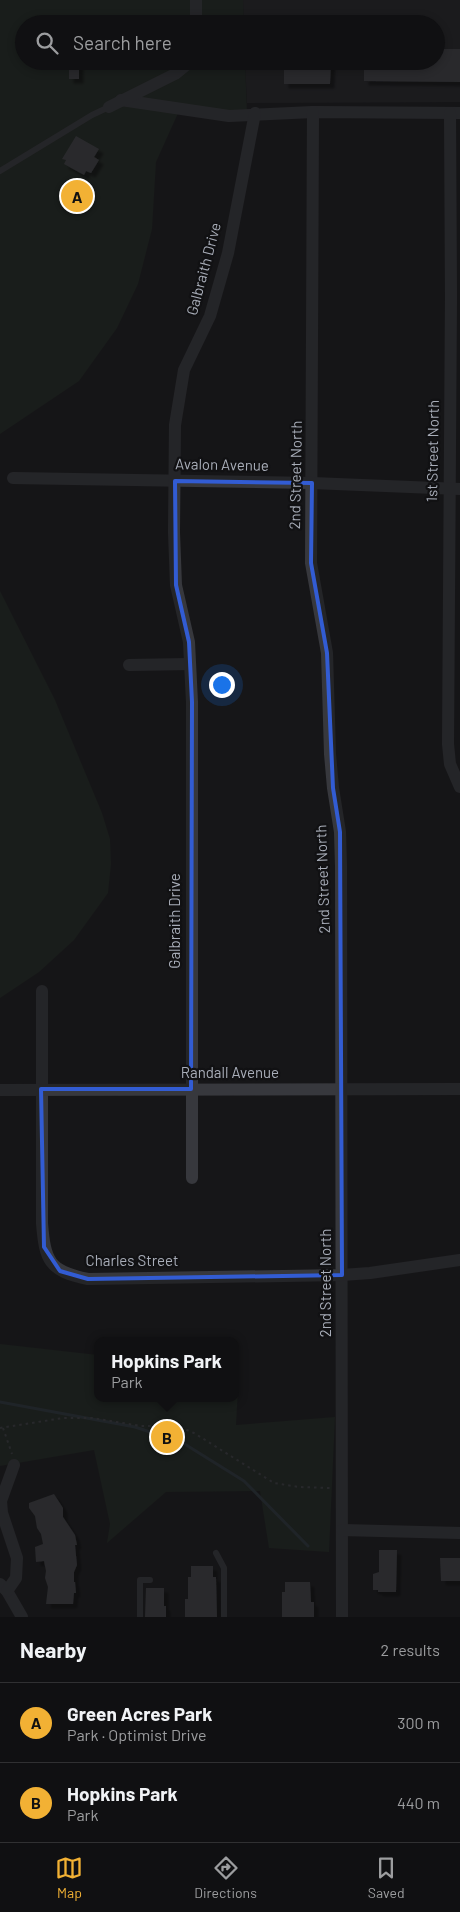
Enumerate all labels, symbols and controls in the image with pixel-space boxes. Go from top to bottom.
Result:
search box [15,15,445,70]
icon: search [33,29,61,57]
text: Search here [73,31,172,54]
pin: A [61,177,93,215]
street label: Galbraith Drive [182,220,224,317]
street label: 1st Street North [422,400,442,502]
street label: 2nd Street North [285,420,305,529]
street label: Avalon Avenue [175,454,269,474]
your location [209,672,235,698]
street label: 2nd Street North [311,824,333,934]
street label: Galbraith Drive [165,873,183,969]
street label: Randall Avenue [181,1063,279,1081]
street label: 2nd Street North [316,1229,334,1337]
street label: Charles Street [86,1251,178,1269]
popup [94,1337,239,1402]
text: Hopkins Park [111,1349,222,1372]
text: Park [111,1372,143,1391]
pin: B [151,1418,183,1456]
text: Nearby [20,1637,86,1662]
text: 2 results [381,1640,440,1659]
text: Green Acres Park [67,1702,212,1725]
text: A [31,1713,41,1732]
text: 300 m [397,1713,440,1732]
text: Park · Optimist Drive [67,1725,207,1744]
text: Hopkins Park [67,1782,178,1805]
text: B [31,1793,41,1812]
text: 440 m [397,1793,440,1812]
text: Park [67,1805,98,1824]
tab: Map [55,1854,83,1901]
tab: Directions [194,1854,257,1901]
tab: Saved [368,1854,405,1901]

